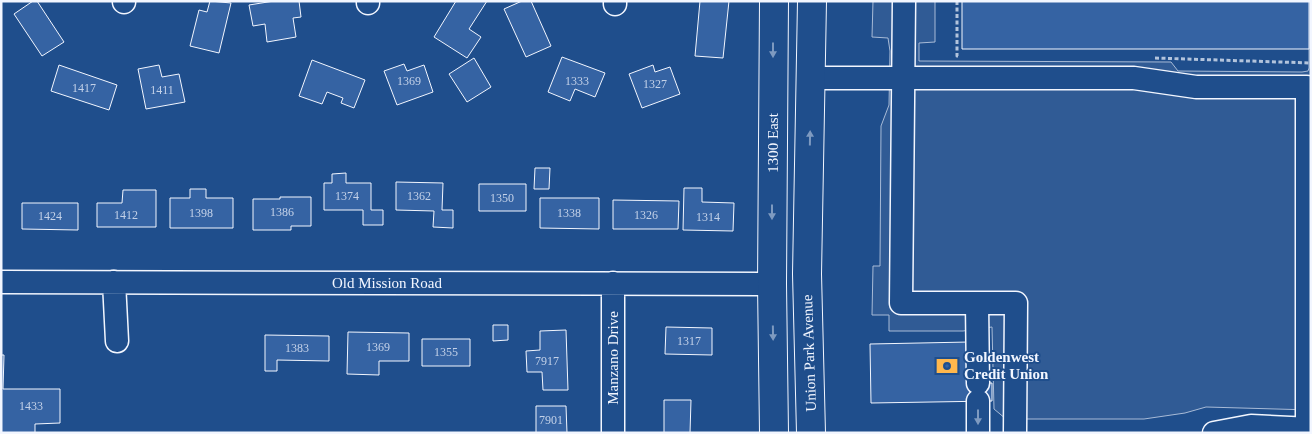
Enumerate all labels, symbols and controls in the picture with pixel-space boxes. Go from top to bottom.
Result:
one-way arrow [769,42,777,58]
house number: 1369 [397,74,421,88]
house number: 1333 [565,74,589,88]
house number: 1327 [643,77,667,91]
house number: 1417 [72,81,96,95]
house number: 1411 [150,83,174,97]
street label: 1300 East [765,112,781,173]
one-way arrow [806,129,814,145]
house number: 1374 [335,189,359,203]
house number: 1362 [407,189,431,203]
house number: 1350 [490,191,514,205]
house number: 1386 [270,205,294,219]
one-way arrow [768,205,776,221]
house number: 1398 [189,206,213,220]
house number: 1338 [557,206,581,220]
house number: 1412 [114,208,138,222]
house number: 1326 [634,208,658,222]
house number: 1424 [38,209,62,223]
house number: 1314 [696,210,720,224]
street label: Old Mission Road [332,275,443,291]
street label: Union Park Avenue [799,294,819,412]
street label: Manzano Drive [605,311,621,405]
one-way arrow [769,325,777,341]
house number: 1317 [677,334,701,348]
house number: 1369 [366,340,390,354]
house number: 1383 [285,341,309,355]
house number: 1355 [434,345,458,359]
place label: Goldenwest Credit Union [964,349,1049,382]
bank icon: Goldenwest Credit Union [934,353,960,379]
house number: 7917 [535,354,559,368]
house number: 1433 [19,399,43,413]
one-way arrow [974,409,982,425]
house number: 7901 [539,413,563,427]

